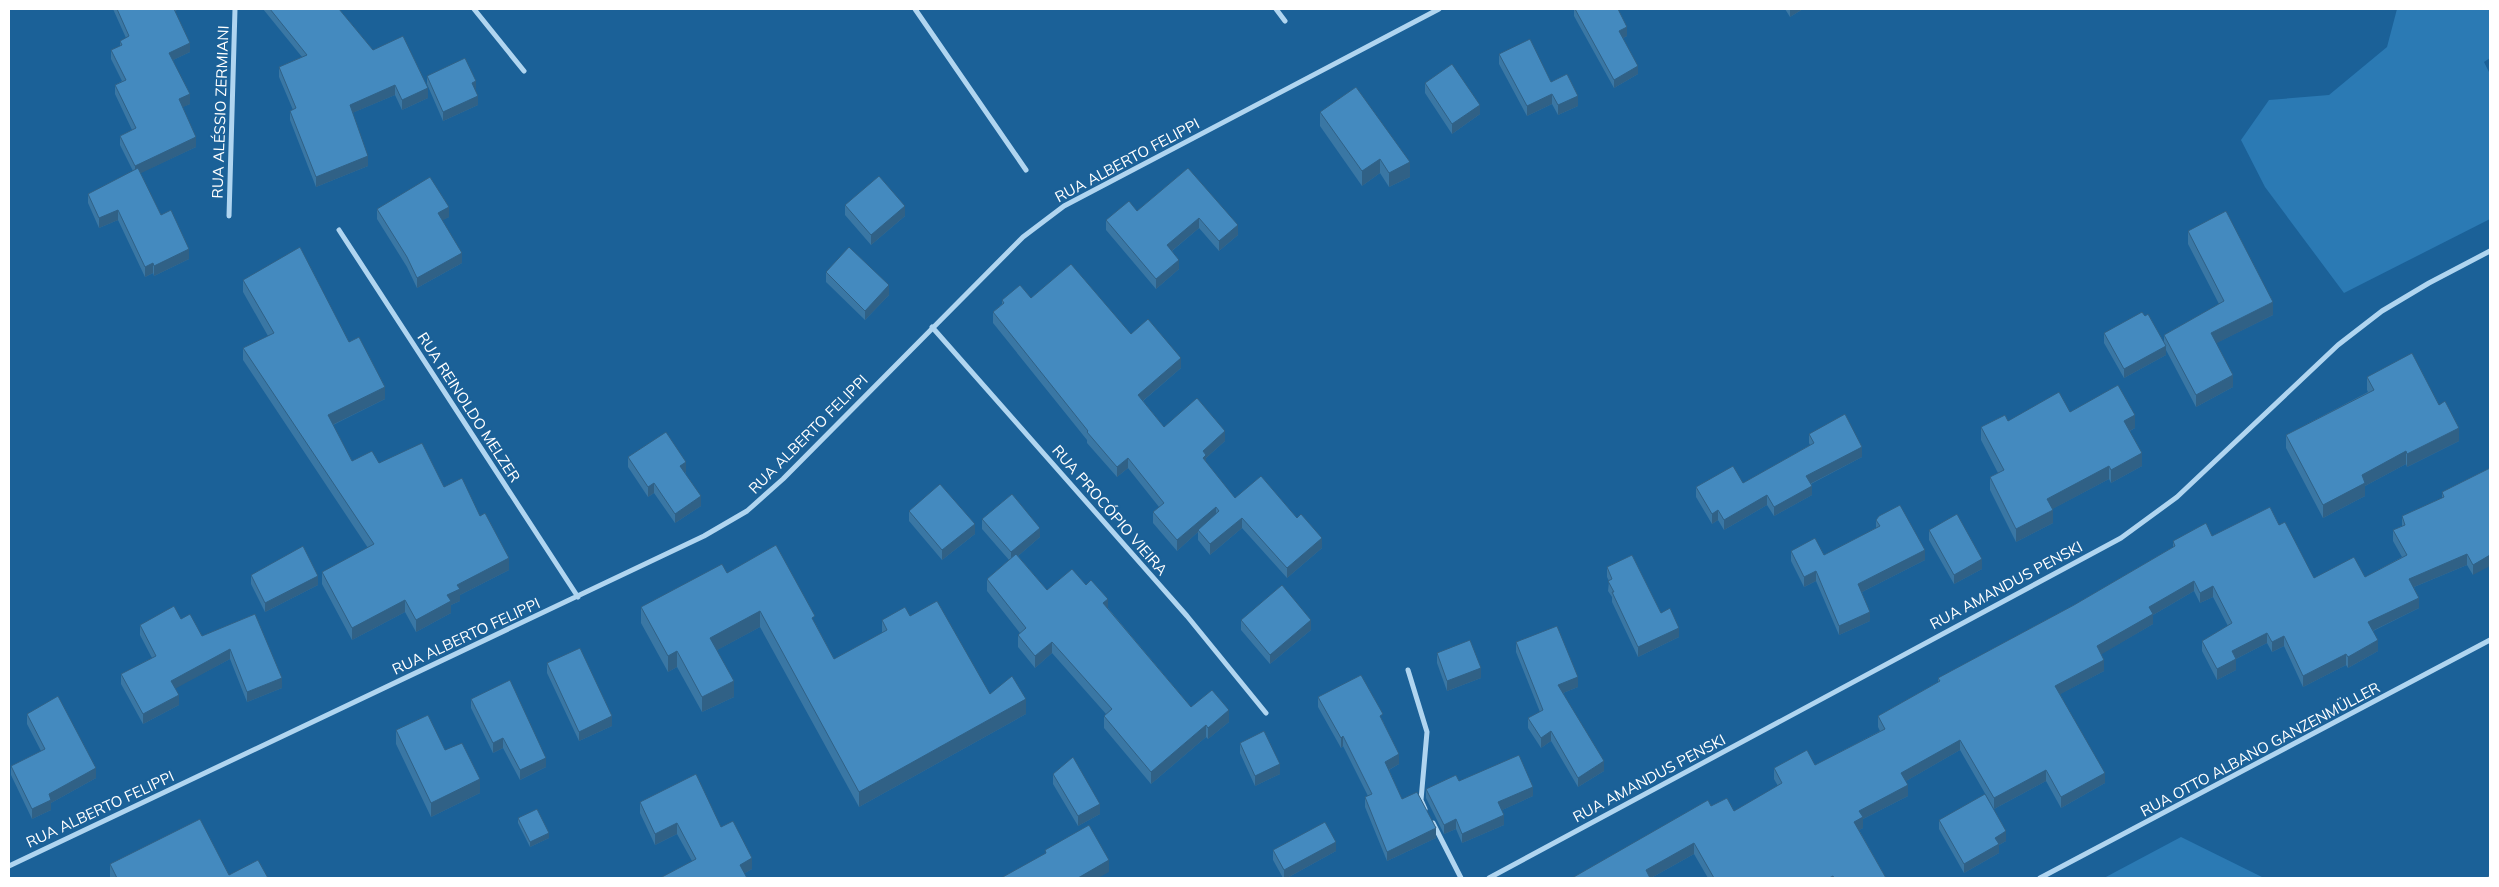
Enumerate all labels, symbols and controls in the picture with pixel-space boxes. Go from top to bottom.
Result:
street label: RUA ALÉSSIO ZERMIANI [207,25,233,199]
street label: RUA ALBERTO FELIPPI [1051,114,1203,206]
street label: RUA REINOLDO MELZER [413,328,525,486]
street label: RUA ALBERTO FELIPPI [744,370,872,498]
street label: RUA PROCÓPIO VIEIRA [1048,441,1172,579]
street label: RUA AMANDUS PENSKI [1926,537,2086,633]
street label: RUA ALBERTO FELIPPI [389,593,543,679]
street label: RUA OTTO ALBANO GANZENMÜLLER [2137,678,2383,820]
street label: RUA AMANDUS PENSKI [1569,730,1729,826]
street label: RUA ALBERTO FELIPPI [23,766,177,852]

